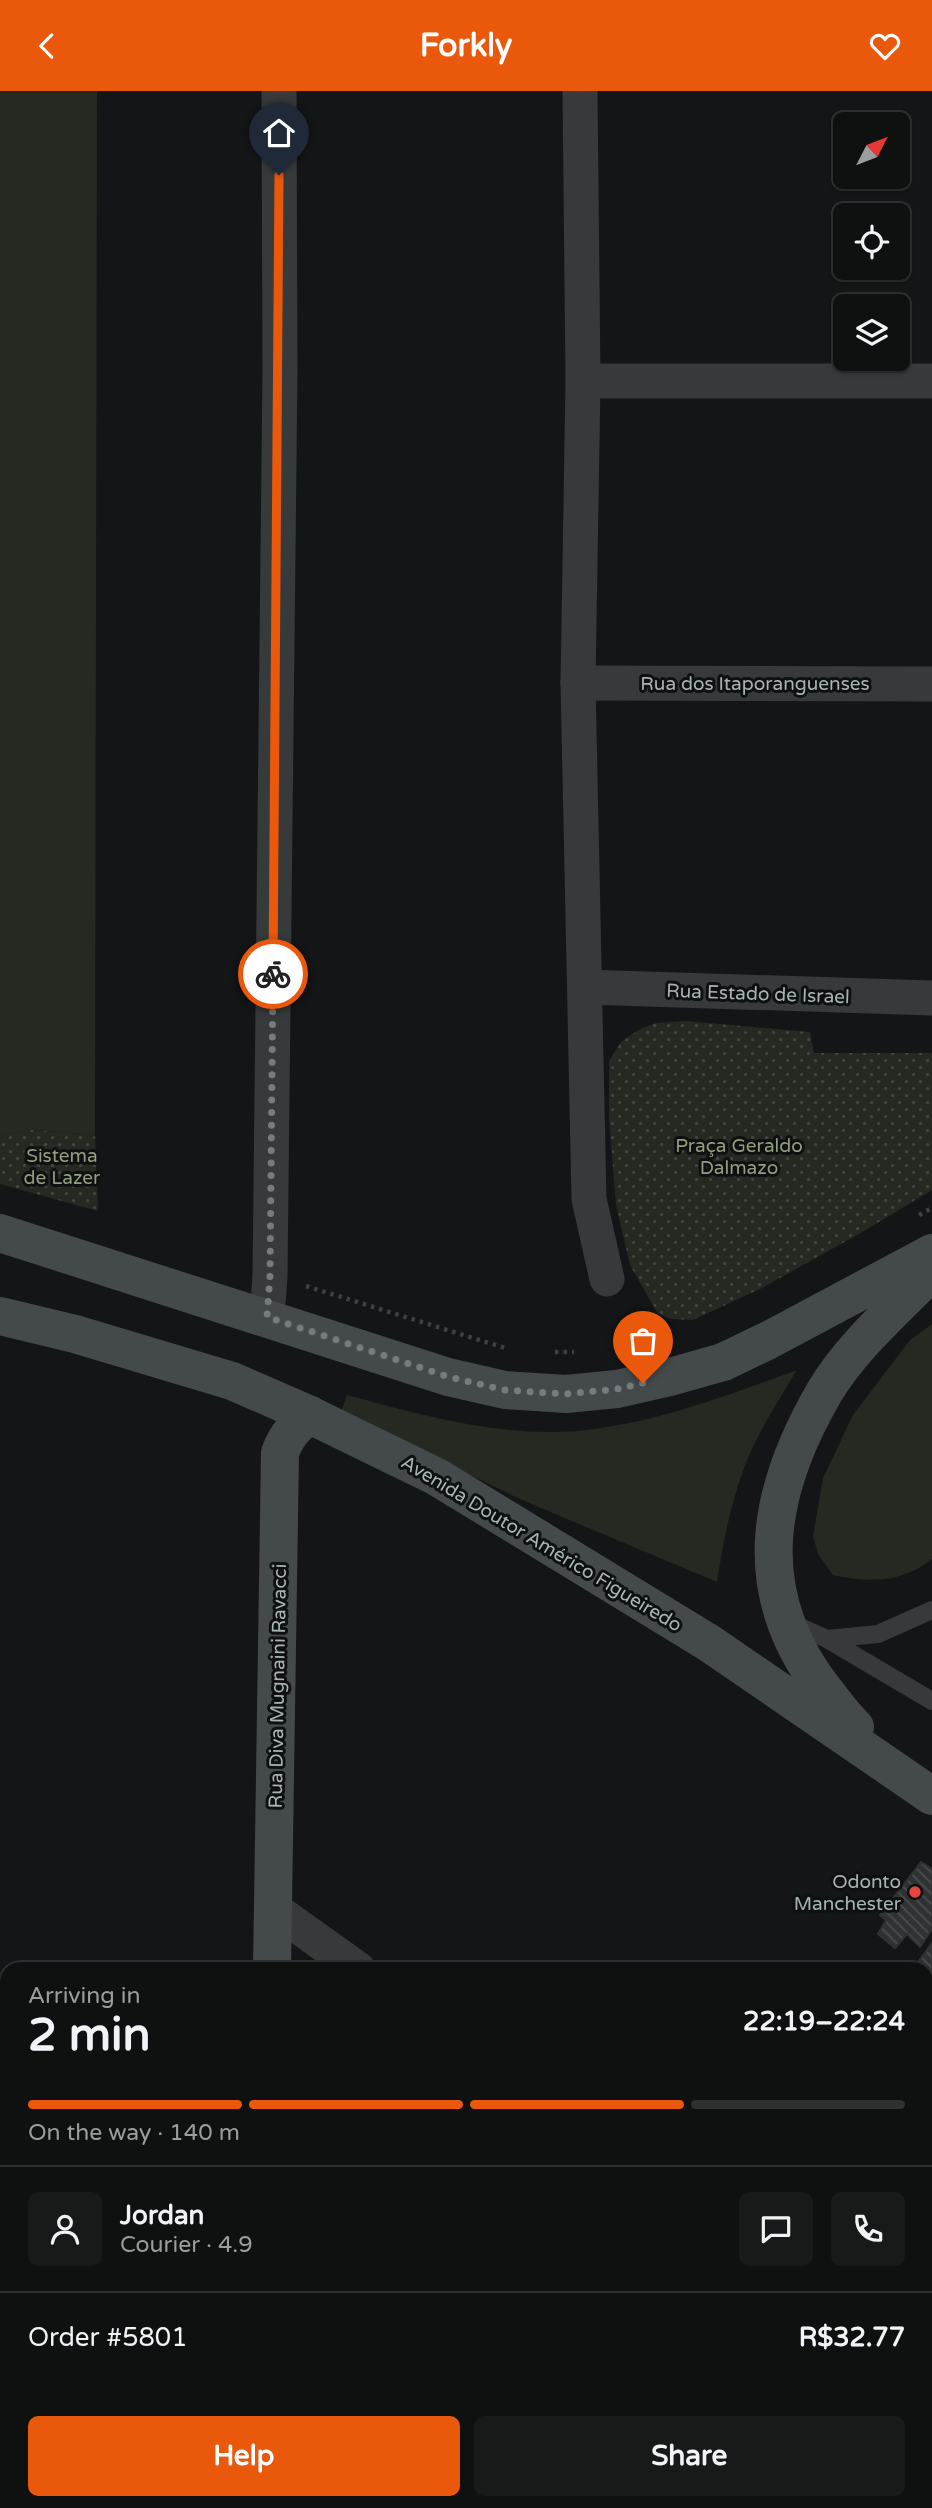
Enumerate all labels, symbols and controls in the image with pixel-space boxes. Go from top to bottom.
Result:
icon: back [28,27,66,65]
text: Forkly [420,27,512,65]
icon: heart [866,27,904,65]
pin [249,103,309,175]
north arrow [833,112,910,189]
map controls [833,112,910,371]
icon: home [260,114,298,152]
button: locate [833,203,910,280]
button: layers [833,294,910,371]
street label: Rua dos Itaporanguenses [640,673,870,695]
courier [238,939,308,1009]
icon: bike [254,955,292,993]
street label: Rua Estado de Israel [666,980,850,1008]
park label: Praça Geraldo Dalmazo [675,1135,803,1179]
park label: Sistema de Lazer [24,1145,101,1189]
pin [613,1311,673,1383]
icon: bag [624,1322,662,1360]
street label: Avenida Doutor Américo Figueiredo [397,1451,686,1637]
street label: Rua Diva Mugnaini Ravacci [265,1564,291,1808]
place label: Odonto Manchester [794,1871,902,1915]
marker: Odonto Manchester [907,1884,923,1900]
text: Arriving in [28,1982,141,2010]
text: 22:19–22:24 [743,2006,905,2037]
text: 2 min [28,2008,151,2063]
text: On the way · 140 m [28,2119,240,2147]
button: person [28,2192,102,2266]
button: chat [739,2192,813,2266]
button: phone [831,2192,905,2266]
text: Jordan [120,2200,204,2231]
text: Courier · 4.9 [120,2231,253,2259]
text: Order #5801 [28,2322,188,2353]
text: R$32.77 [799,2322,905,2353]
button: Help [28,2416,460,2496]
button: Share [474,2416,905,2496]

